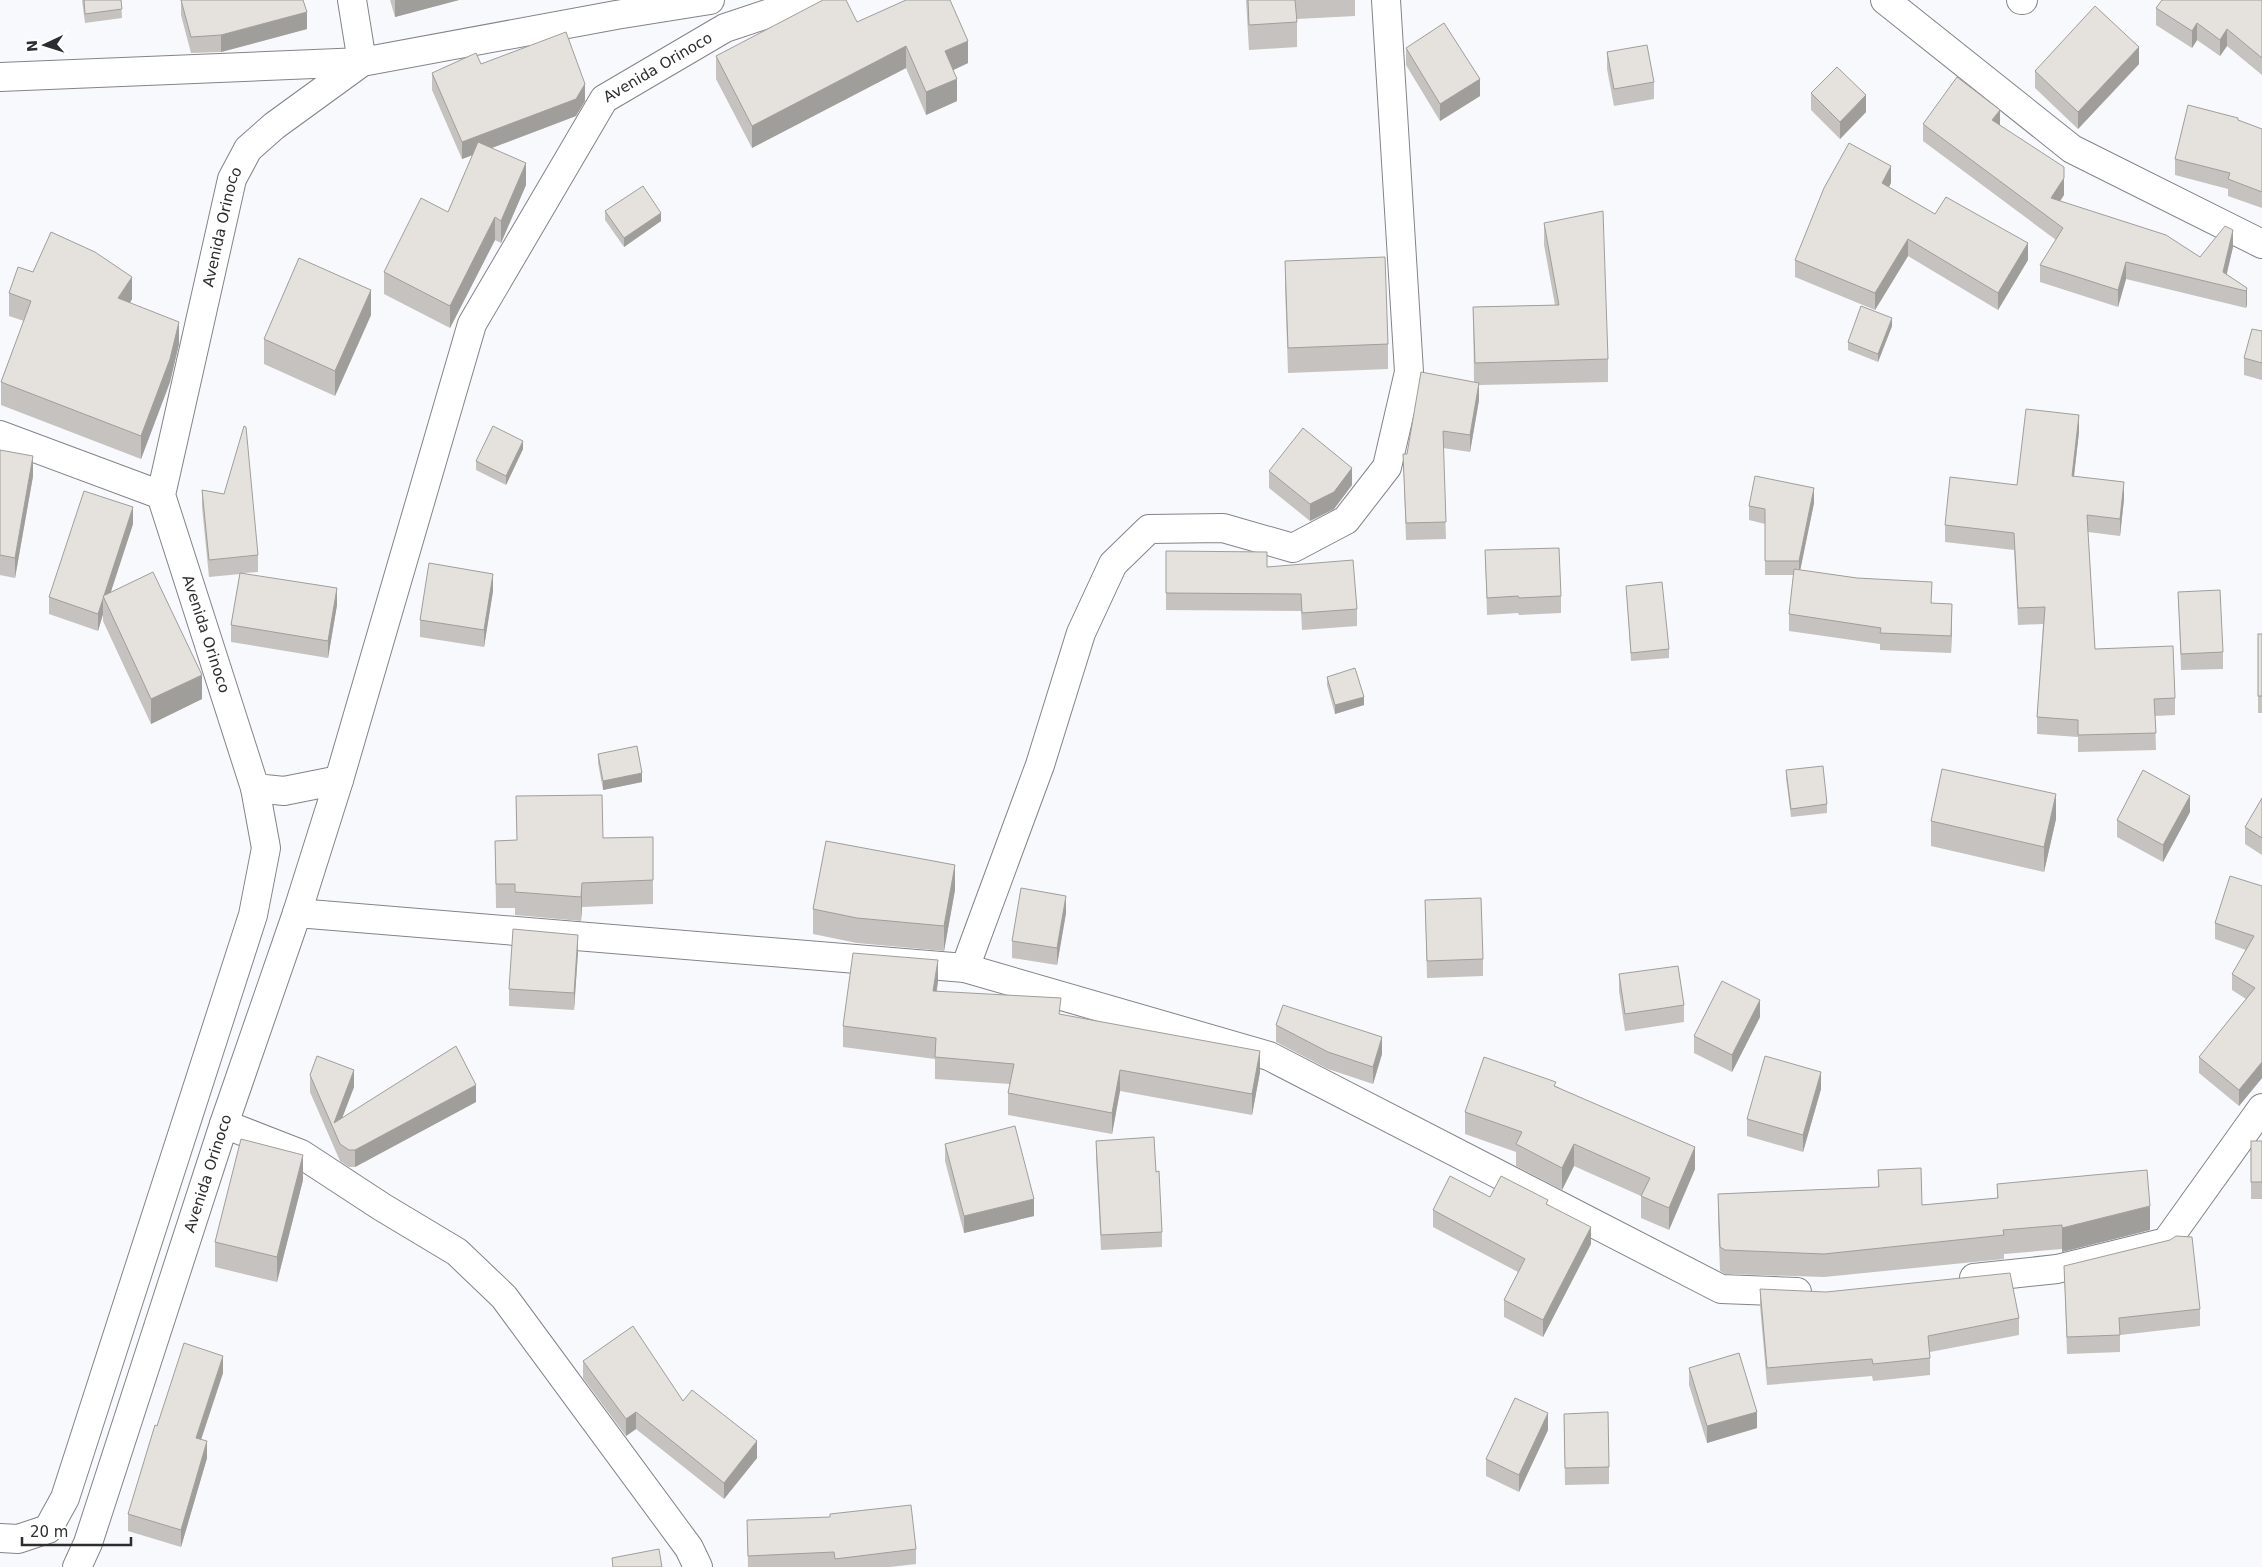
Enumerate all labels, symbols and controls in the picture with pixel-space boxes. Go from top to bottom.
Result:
north arrow [20,20,70,70]
street label: Avenida Orinoco [600,28,715,106]
text: N [24,40,40,52]
street label: Avenida Orinoco [199,164,246,289]
street label: Avenida Orinoco [178,573,234,695]
street label: Avenida Orinoco [180,1112,236,1235]
scale bar [22,1514,131,1546]
text: 20 m [30,1523,68,1541]

